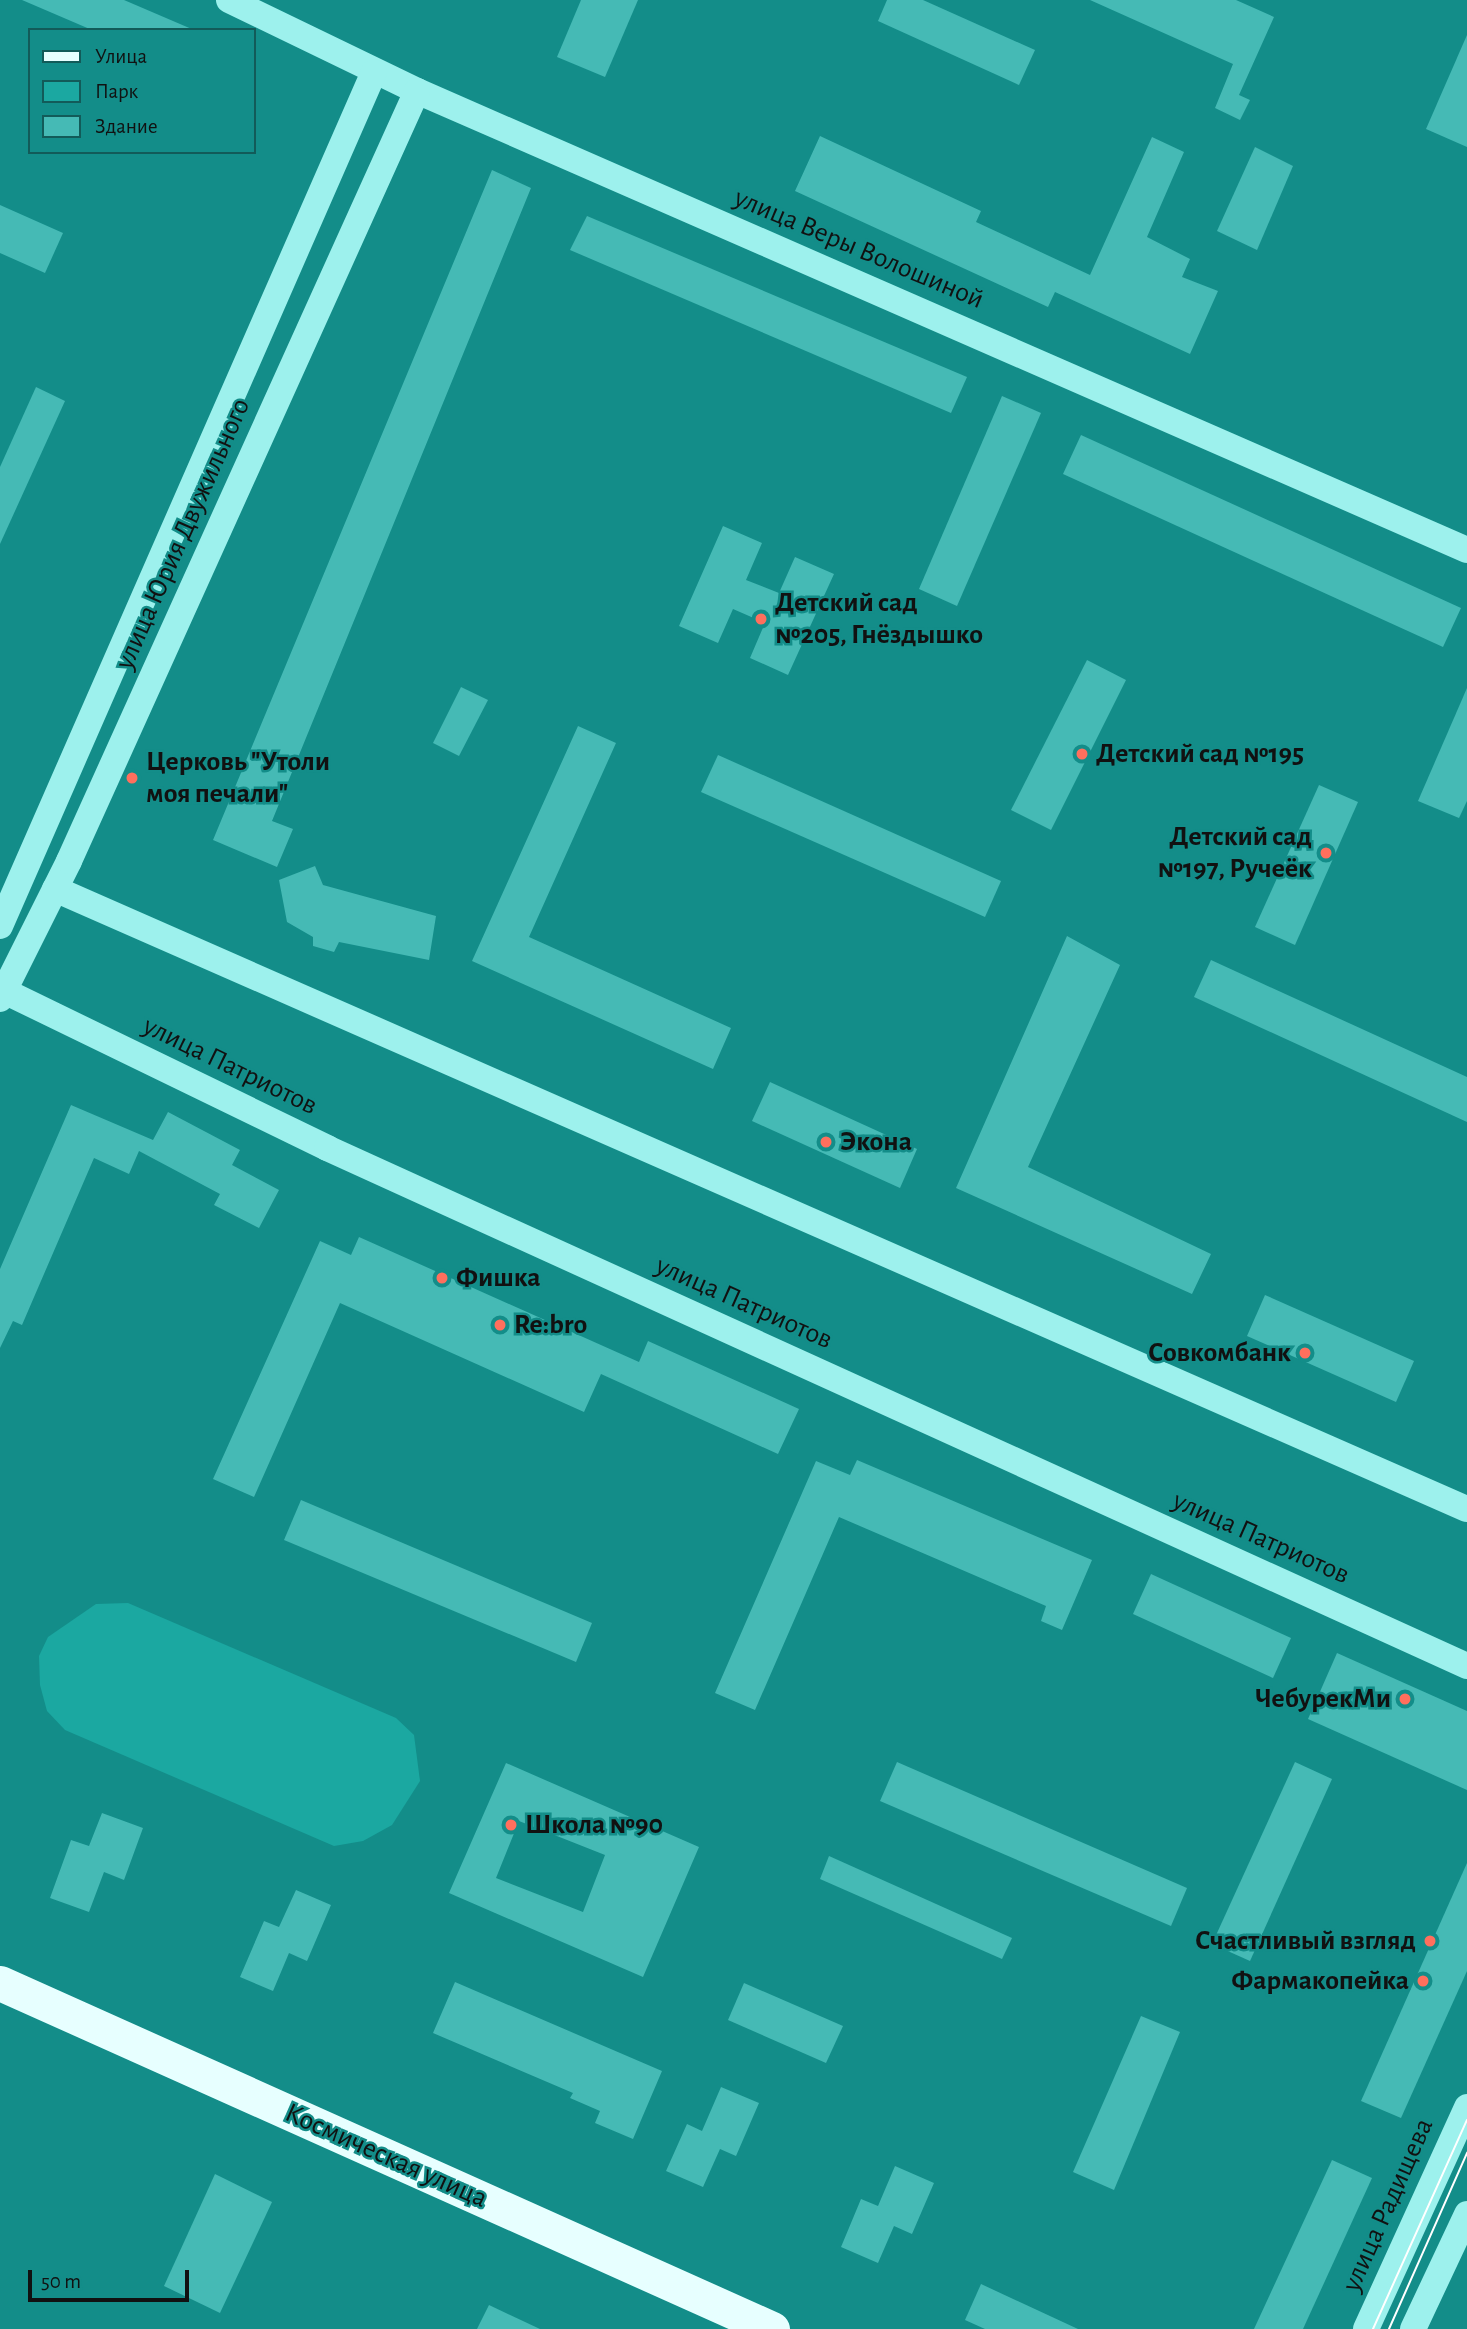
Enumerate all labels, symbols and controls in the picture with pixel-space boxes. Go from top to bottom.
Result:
legend [28,28,256,154]
text: Улица [95,46,147,67]
text: Парк [95,81,138,102]
text: Здание [95,116,158,137]
street label: улица Веры Волошиной [729,181,989,317]
street label: улица Юрия Двужильного [108,393,258,675]
place label: Детский сад №205, Гнёздышко [775,586,983,652]
marker: Детский сад №205, Гнёздышко [753,611,769,627]
place label: Детский сад №195 [1096,737,1304,771]
place label: Церковь "Утоли моя печали" [146,745,330,811]
marker: Детский сад №195 [1074,746,1090,762]
marker: Церковь "Утоли моя печали" [124,770,140,786]
place label: Детский сад №197, Ручеёк [1157,820,1312,886]
marker: Детский сад №197, Ручеёк [1318,845,1334,861]
street label: улица Патриотов [137,1009,323,1123]
place label: Экона [840,1125,912,1159]
marker: Экона [818,1134,834,1150]
street label: улица Патриотов [650,1249,838,1357]
place label: Фишка [456,1261,540,1295]
marker: Фишка [434,1270,450,1286]
place label: Re:bro [514,1308,587,1342]
marker: Re:bro [492,1317,508,1333]
place label: Совкомбанк [1148,1336,1291,1370]
marker: Совкомбанк [1297,1345,1313,1361]
street label: улица Патриотов [1167,1484,1355,1592]
place label: ЧебурекМи [1255,1682,1391,1716]
marker: ЧебурекМи [1397,1691,1413,1707]
place label: Школа №90 [525,1808,663,1842]
marker: Школа №90 [503,1817,519,1833]
place label: Счастливый взгляд [1195,1924,1416,1958]
marker: Счастливый взгляд [1422,1933,1438,1949]
place label: Фармакопейка [1231,1964,1409,1998]
marker: Фармакопейка [1415,1973,1431,1989]
street label: Космическая улица [280,2096,492,2216]
street label: улица Радищева [1335,2113,1441,2297]
scale bar [32,2256,192,2300]
text: 50 m [41,2271,81,2292]

